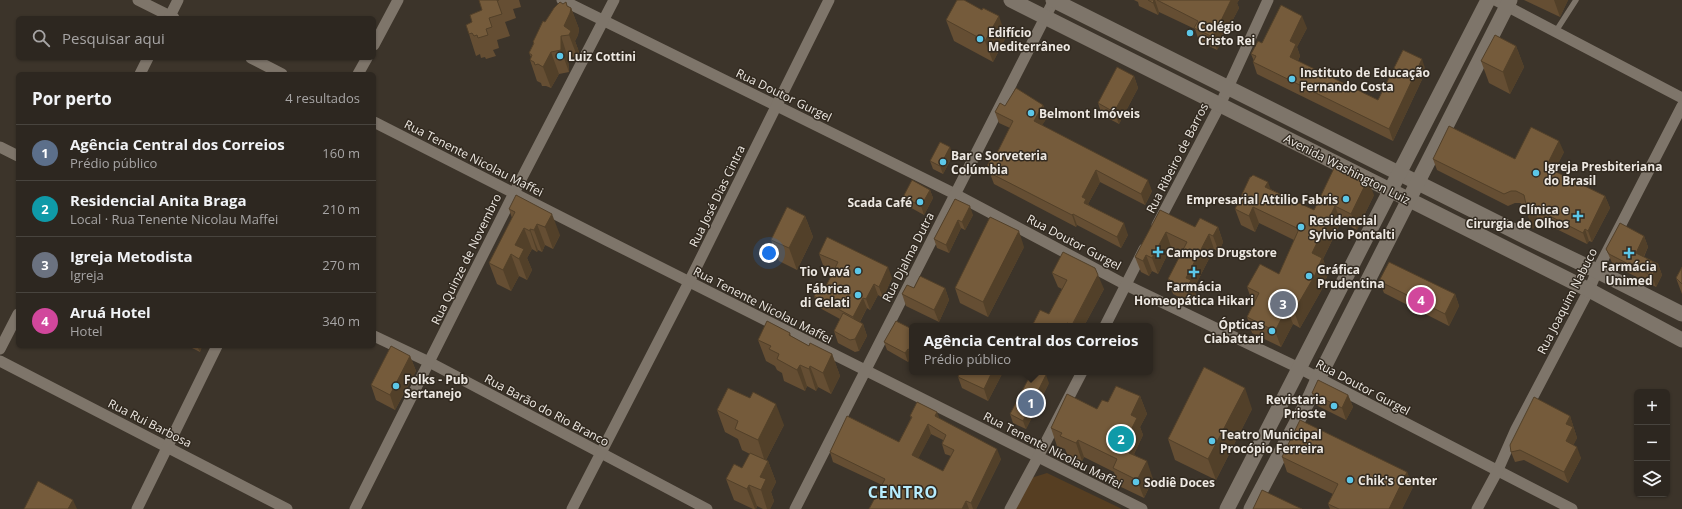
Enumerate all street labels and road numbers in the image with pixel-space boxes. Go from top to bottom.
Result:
street label: Rua Doutor Gurgel [733,64,835,126]
street label: Rua Ribeiro de Barros [1142,100,1212,216]
street label: Rua Tenente Nicolau Maffei [402,115,546,201]
street label: Avenida Washington Luiz [1281,130,1413,208]
street label: Rua José Dias Cintra [685,142,749,250]
street label: Rua Quinze de Novembro [427,191,505,327]
street label: Rua Djalma Dutra [878,209,938,305]
street label: Rua Doutor Gurgel [1024,210,1124,274]
street label: Rua Joaquim Nabuco [1533,245,1601,357]
street label: Rua Tenente Nicolau Maffei [691,262,835,348]
street label: Rua Doutor Gurgel [1313,355,1413,419]
street label: Rua Barão do Rio Branco [482,370,612,450]
street label: Rua Rui Barbosa [105,395,195,451]
street label: Rua Tenente Nicolau Maffei [981,407,1125,493]

